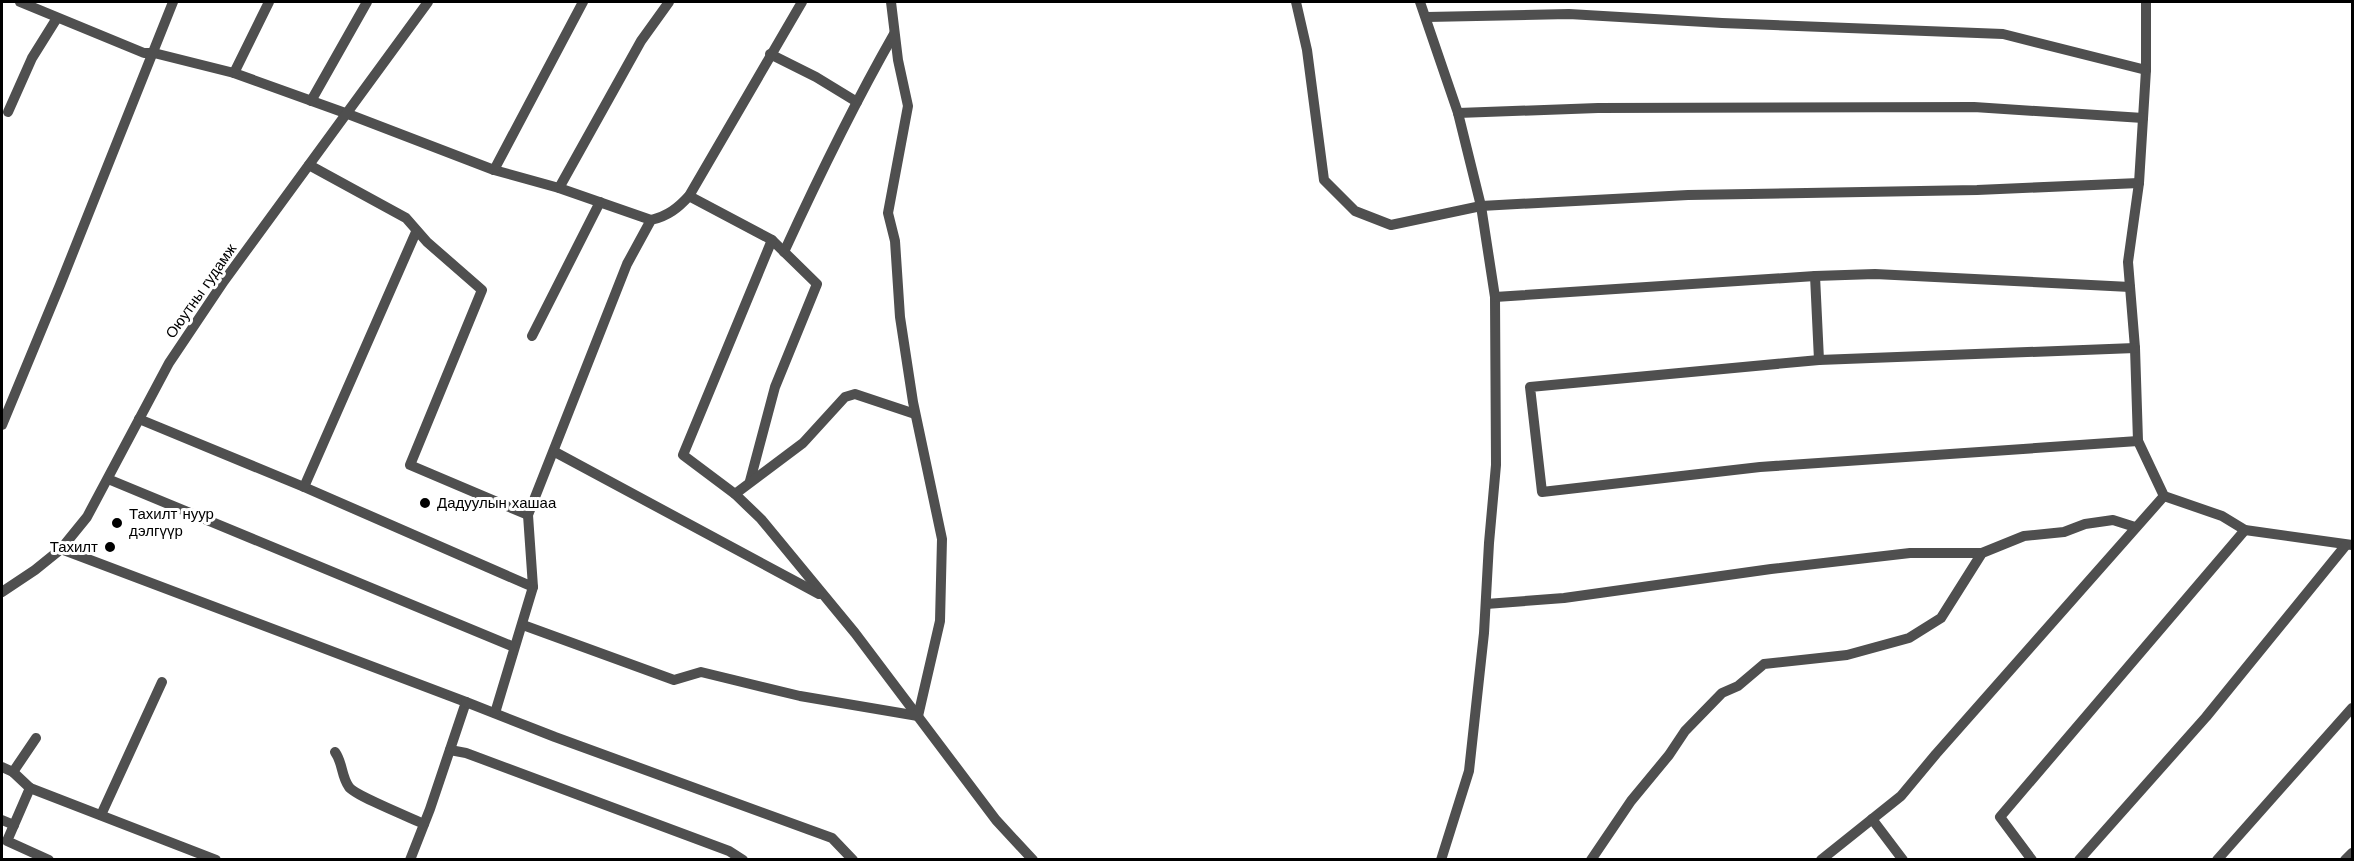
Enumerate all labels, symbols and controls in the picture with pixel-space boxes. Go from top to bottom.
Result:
street label: Оюутны гудамж [162,240,240,342]
place label: Дадуулын хашаа [437,494,557,512]
marker: Дадуулын хашаа [418,496,432,510]
place label: Тахилт нуур дэлгүүр [129,505,214,540]
marker: Тахилт нуур дэлгүүр [110,516,124,530]
place label: Тахилт [50,538,98,556]
marker: Тахилт [103,540,117,554]

